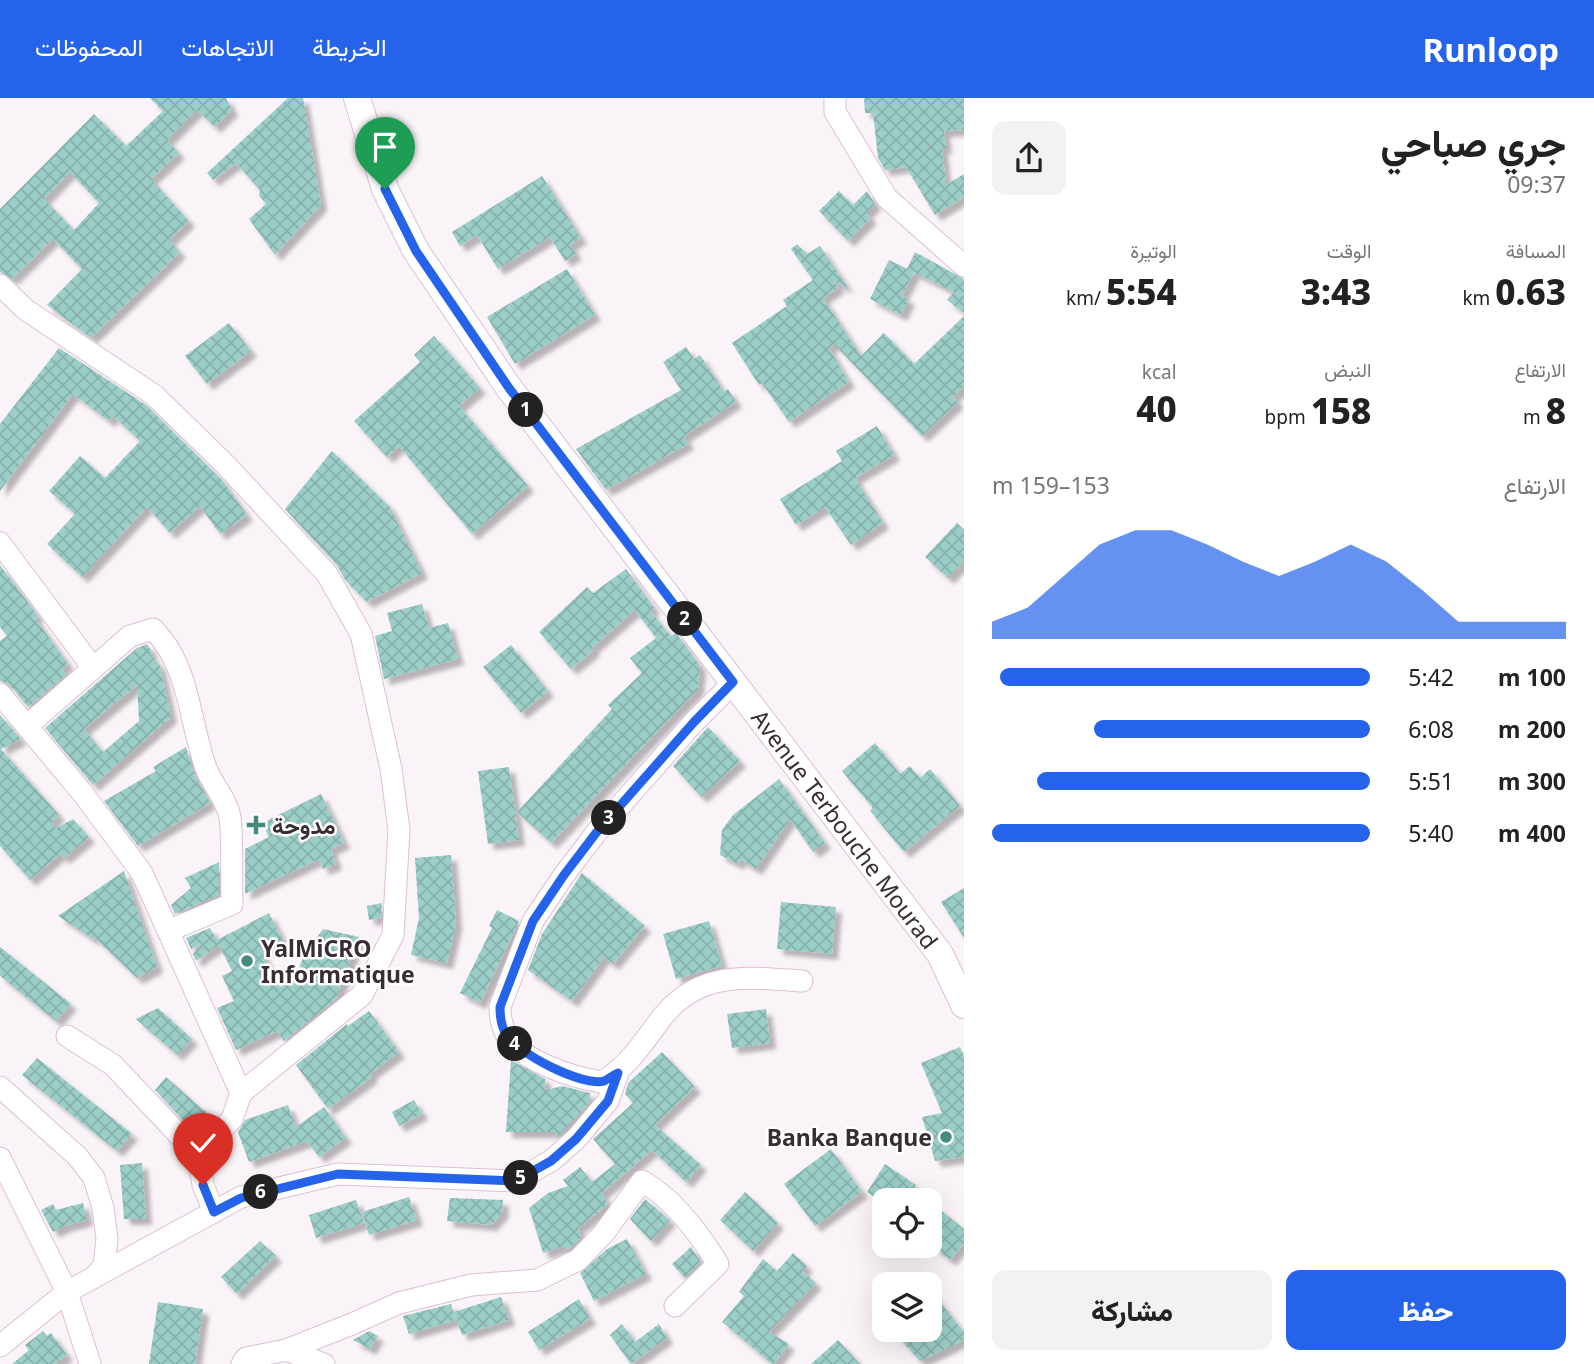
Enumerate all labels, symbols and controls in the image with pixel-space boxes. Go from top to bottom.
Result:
text: Runloop [1423,27,1559,72]
text: المحفوظات [35,30,143,63]
text: الاتجاهات [181,30,274,63]
text: الخريطة [312,30,387,63]
text: جري صباحي [1380,116,1566,168]
pin [355,117,415,189]
button: share [992,121,1066,195]
icon: arrive [366,128,404,166]
text: 09:37 [1507,168,1566,200]
text: الوتيرة [1130,238,1177,264]
text: الوقت [1327,238,1371,264]
text: المسافة [1506,238,1566,264]
text: 5:54 [1106,268,1177,315]
text: 3:43 [1301,268,1371,315]
text: 0.63 [1495,268,1566,315]
text: /km [1066,285,1106,311]
text: km [1462,285,1495,311]
text: النبض [1324,357,1371,383]
text: الارتفاع [1514,357,1566,383]
text: kcal [1142,359,1177,385]
text: 40 [1136,385,1177,432]
text: 158 [1311,387,1371,434]
text: 8 [1546,387,1566,434]
pin: 1 [508,392,544,428]
text: 1 [520,396,531,422]
text: bpm [1265,404,1311,430]
text: m [1523,404,1546,430]
text: 153–159 m [992,469,1110,501]
text: الارتفاع [1504,469,1566,501]
pin: 2 [668,602,702,636]
text: 2 [679,605,690,631]
text: 5:42 [1408,661,1454,693]
text: 100 m [1498,661,1566,693]
street label: Avenue Terbouche Mourad [744,703,946,955]
text: 6:08 [1408,713,1454,745]
text: 200 m [1498,713,1566,745]
text: 5:51 [1408,765,1454,797]
text: 300 m [1498,765,1566,797]
pin: 3 [592,800,626,836]
text: 3 [603,804,614,830]
place label: مدوحة [272,809,336,841]
marker: مدوحة [246,815,266,835]
text: 5:40 [1408,817,1454,849]
text: 400 m [1498,817,1566,849]
place label: YalMiCRO Informatique [261,932,415,990]
marker: YalMiCRO Informatique [239,953,255,969]
pin: 4 [498,1026,532,1062]
text: 4 [509,1030,520,1056]
pin [173,1113,233,1185]
place label: Banka Banque [767,1121,932,1153]
icon: check [184,1124,222,1162]
marker: Banka Banque [938,1129,954,1145]
pin: 5 [504,1160,538,1196]
text: 5 [515,1164,526,1190]
pin: 6 [244,1174,278,1210]
text: 6 [255,1178,266,1204]
map controls [872,1188,942,1342]
button: locate [872,1188,942,1258]
button: مشاركة [992,1270,1272,1350]
button: حفظ [1286,1270,1566,1350]
button: layers [872,1272,942,1342]

